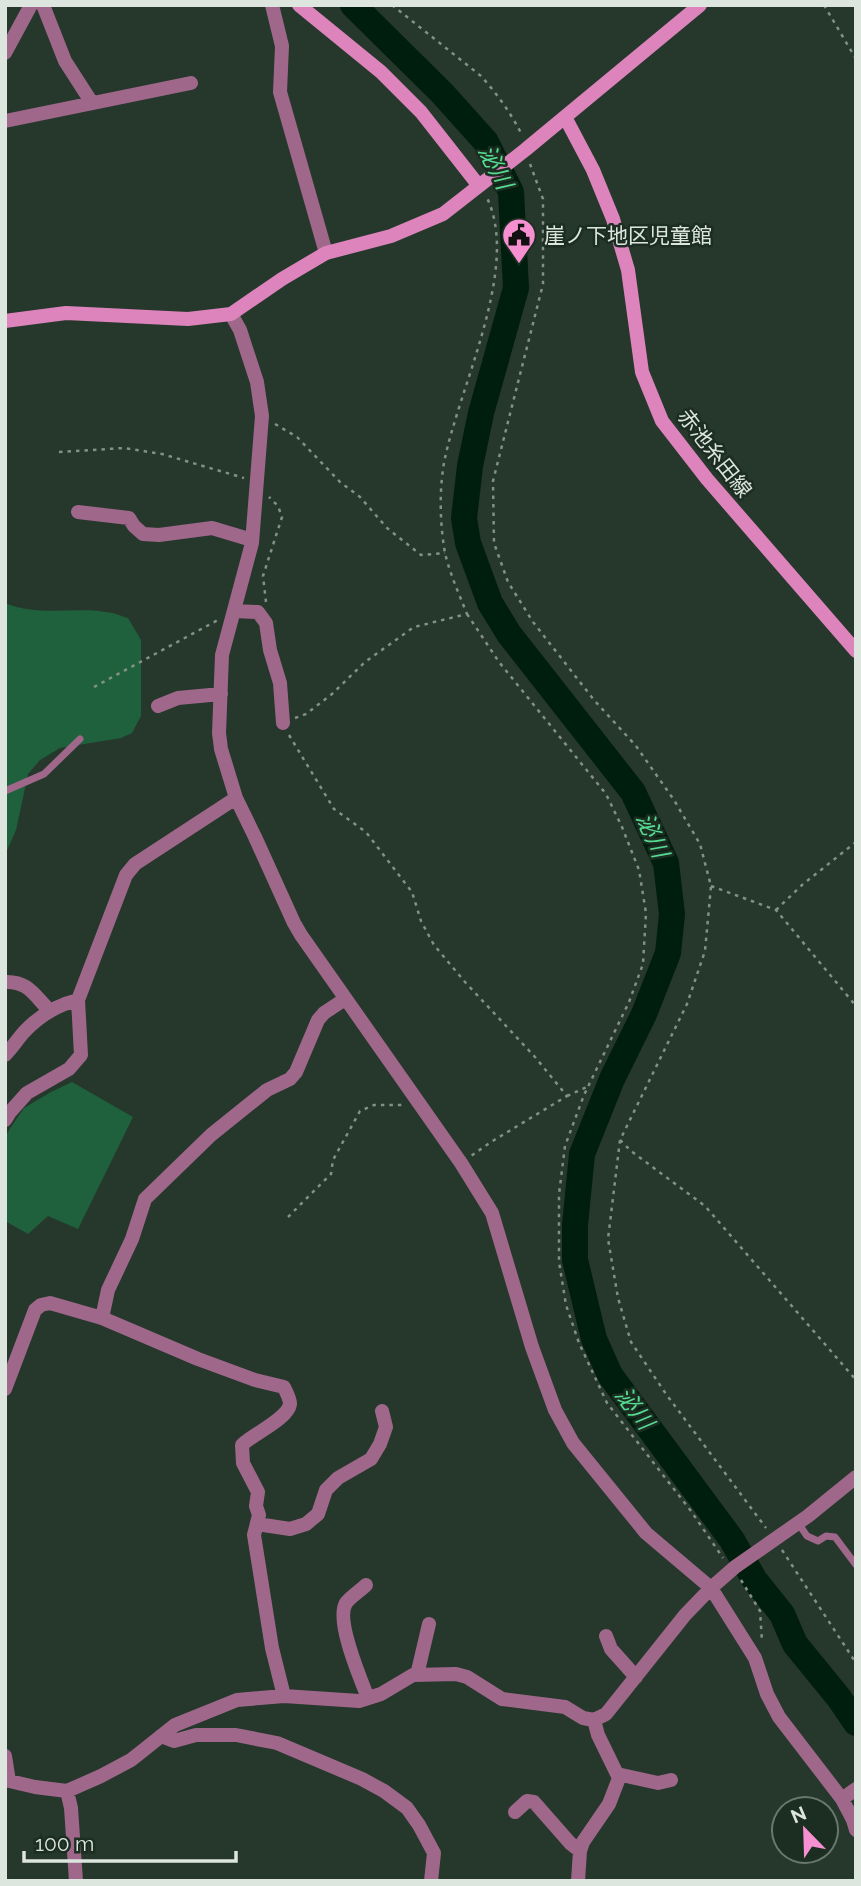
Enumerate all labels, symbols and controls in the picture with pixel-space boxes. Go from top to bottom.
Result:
water label: 泌川 [474,140,520,196]
public building icon: 崖ノ下地区児童館 [500,216,538,265]
place label: 崖ノ下地区児童館 [544,223,712,248]
street label: 赤池糸田線 [673,404,757,502]
water label: 泌川 [631,808,676,864]
water label: 泌川 [610,1382,661,1437]
north arrow [770,1795,840,1865]
text: N [787,1801,809,1827]
scale bar [24,1820,236,1864]
text: 100 m [35,1831,94,1856]

